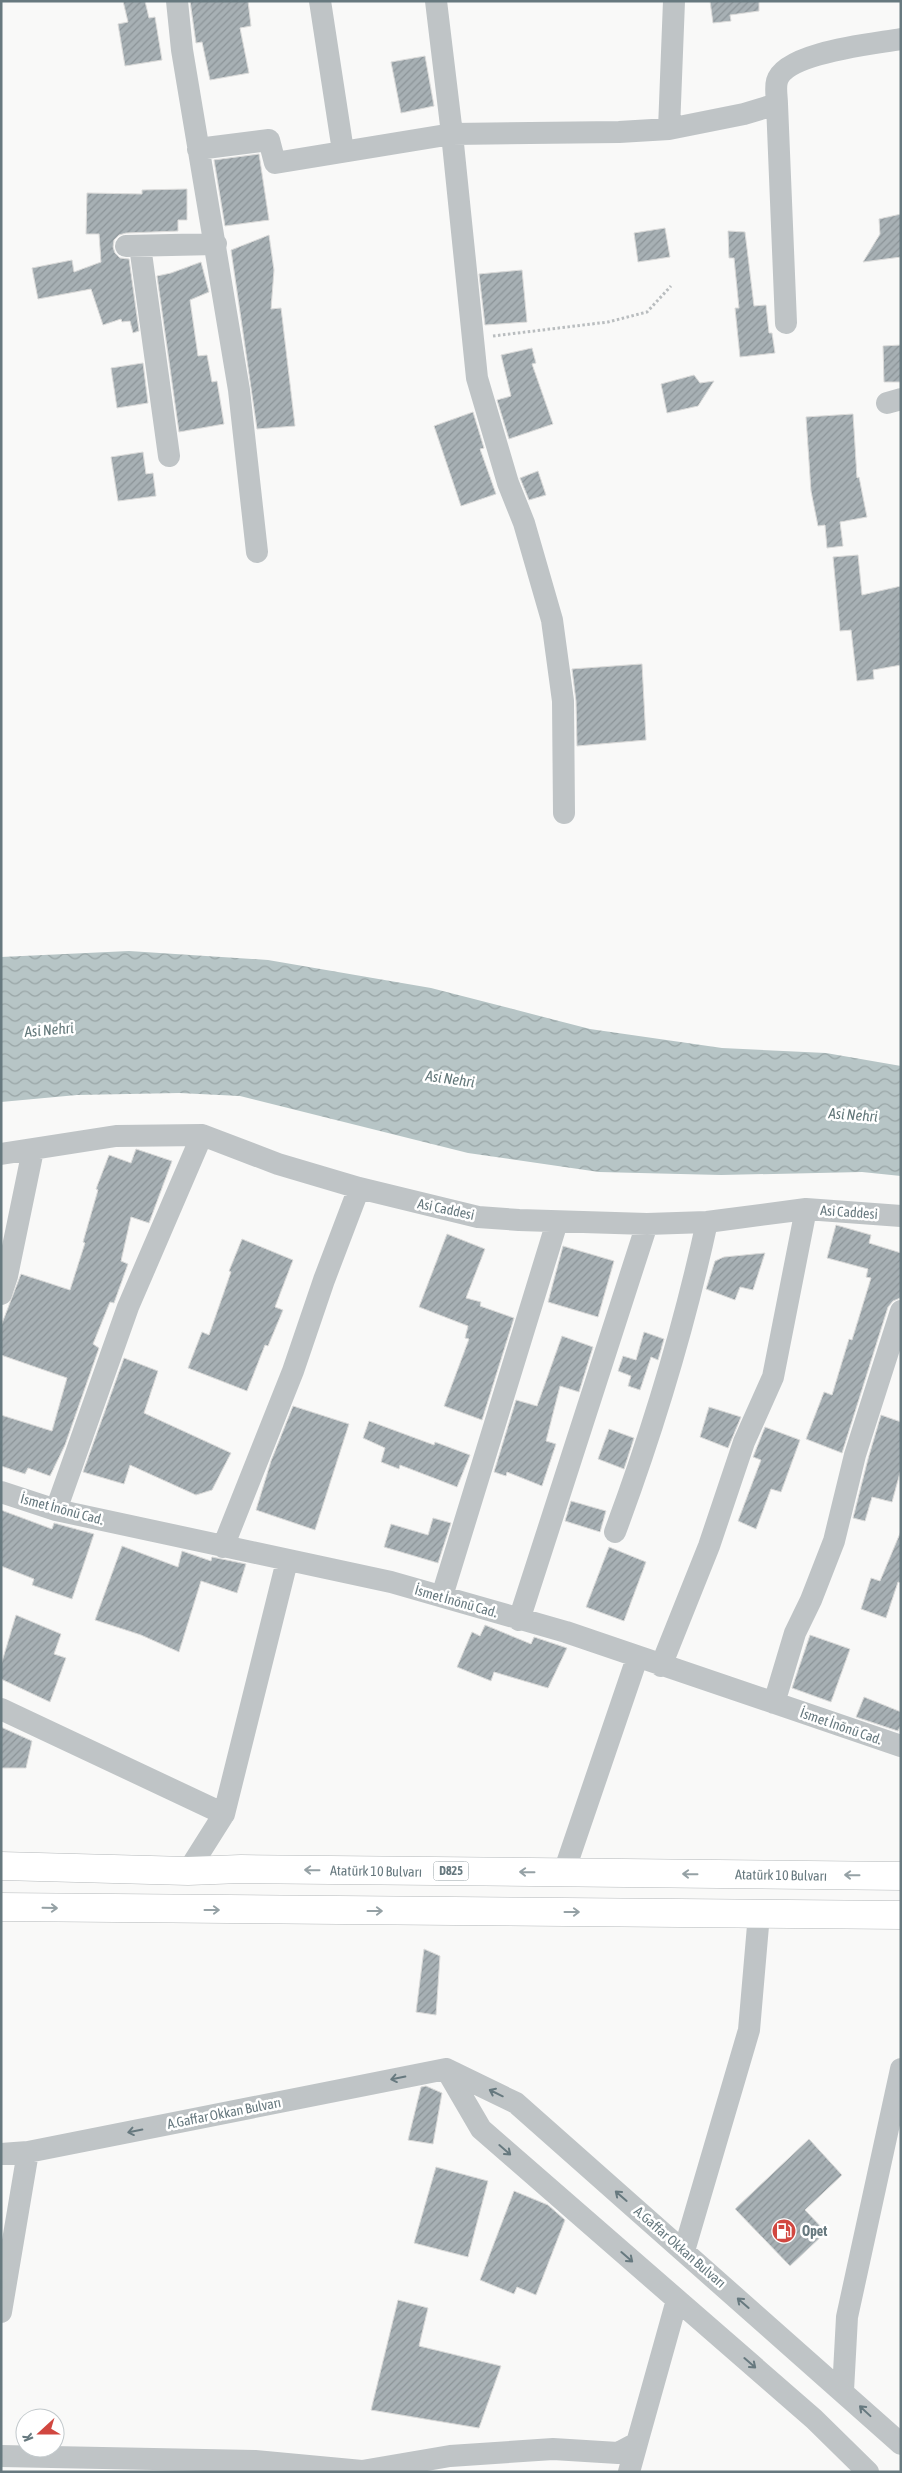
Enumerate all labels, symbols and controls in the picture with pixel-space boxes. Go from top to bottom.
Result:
water label: Asi Nehri [23,1019,75,1040]
water label: Asi Nehri [424,1067,476,1090]
water label: Asi Nehri [827,1104,879,1125]
street label: Asi Caddesi [416,1195,476,1223]
street label: Asi Caddesi [820,1202,878,1222]
street label: İsmet İnönü Cad. [19,1490,105,1528]
street label: İsmet İnönü Cad. [413,1582,499,1620]
street label: İsmet İnönü Cad. [798,1705,884,1747]
street label: Atatürk 10 Bulvarı [330,1862,422,1880]
road number: D825 [434,1862,468,1880]
one-way arrow [304,1865,320,1875]
street label: Atatürk 10 Bulvarı [735,1866,827,1884]
one-way arrow [519,1867,536,1877]
one-way arrow [682,1869,698,1879]
one-way arrow [844,1870,860,1880]
one-way arrow [42,1903,58,1913]
one-way arrow [204,1905,220,1915]
one-way arrow [366,1906,383,1916]
one-way arrow [564,1907,580,1917]
one-way arrow [390,2074,406,2084]
one-way arrow [489,2088,504,2098]
street label: A.Gaffar Okkan Bulvarı [166,2094,282,2132]
one-way arrow [128,2126,144,2136]
one-way arrow [498,2144,511,2156]
one-way arrow [615,2190,628,2202]
street label: A.Gaffar Okkan Bulvarı [631,2203,729,2291]
fuel station icon: Opet [771,2218,797,2244]
place label: Opet [802,2223,827,2239]
one-way arrow [621,2251,634,2262]
one-way arrow [737,2297,750,2309]
one-way arrow [743,2357,756,2369]
one-way arrow [858,2405,871,2417]
north arrow [15,2408,65,2458]
text: K [19,2431,37,2444]

